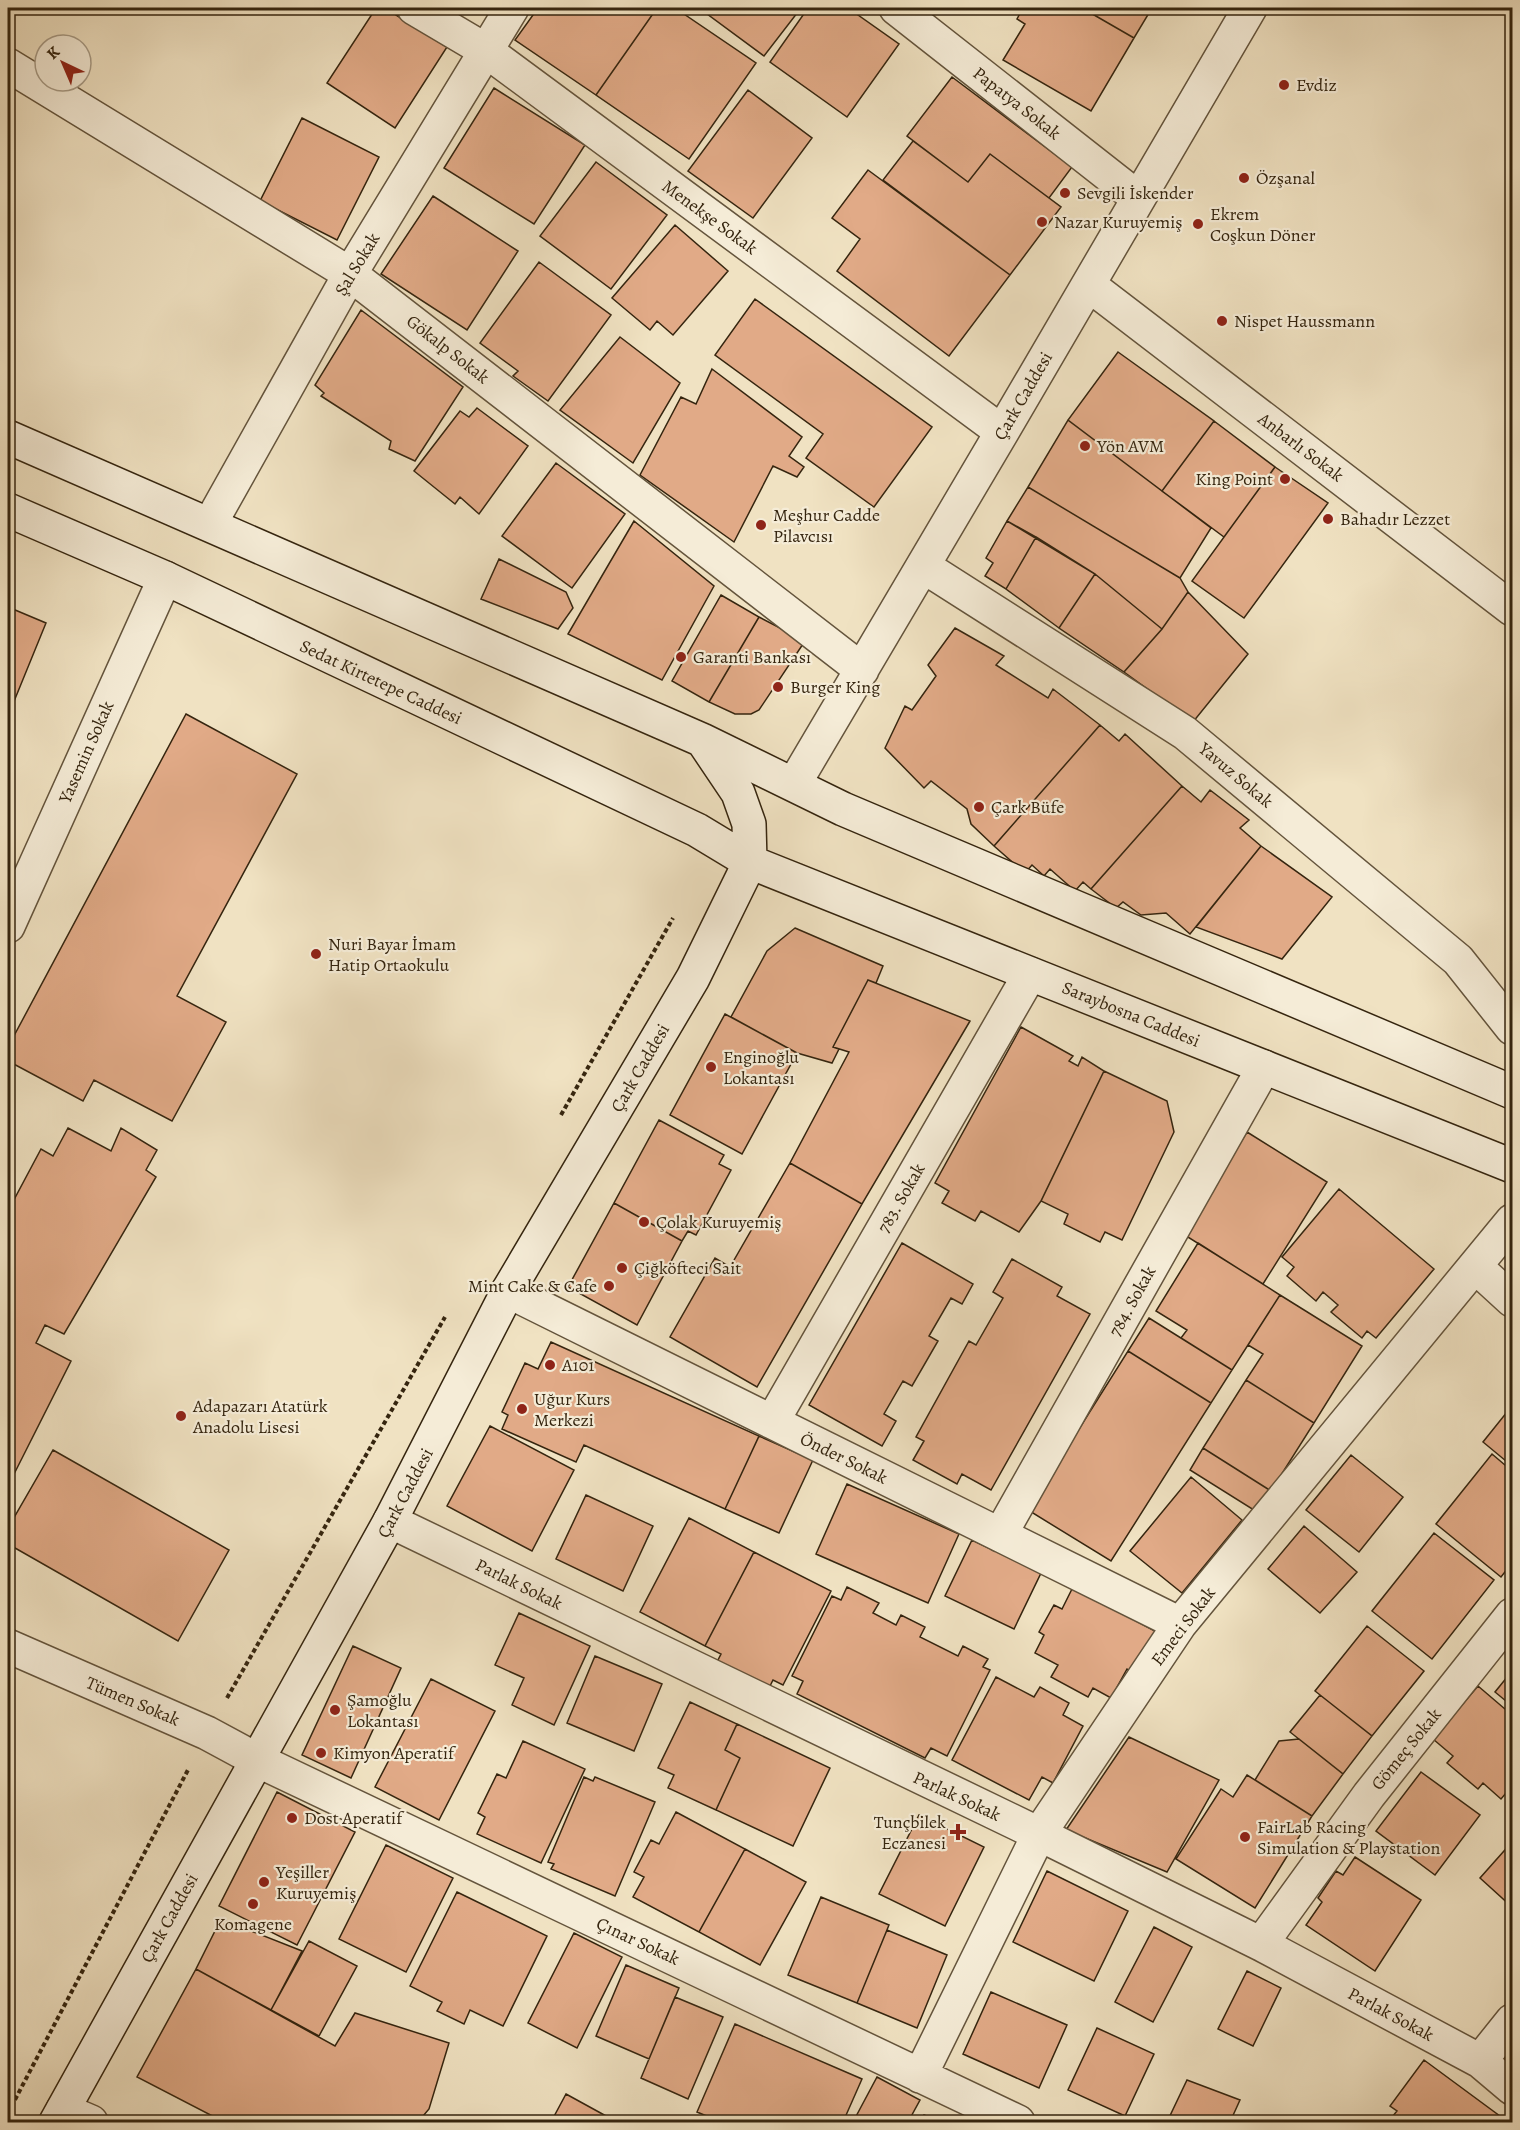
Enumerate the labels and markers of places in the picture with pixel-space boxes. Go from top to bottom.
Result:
place label: Evdiz [1296,73,1337,97]
marker: Evdiz [1277,78,1291,92]
place label: Özşanal [1256,166,1316,190]
marker: Özşanal [1237,171,1251,185]
place label: Sevgili İskender [1077,181,1194,205]
marker: Sevgili İskender [1058,186,1072,200]
place label: Ekrem Coşkun Döner [1210,202,1316,247]
place label: Nazar Kuruyemiş [1054,210,1183,234]
marker: Nazar Kuruyemiş [1035,215,1049,229]
marker: Ekrem Coşkun Döner [1191,217,1205,231]
place label: Nispet Haussmann [1234,309,1375,333]
marker: Nispet Haussmann [1215,314,1229,328]
place label: Yön AVM [1096,434,1164,458]
marker: Yön AVM [1078,439,1092,453]
place label: King Point [1195,467,1273,491]
marker: King Point [1278,472,1292,486]
place label: Meşhur Cadde Pilavcısı [773,503,880,548]
place label: Bahadır Lezzet [1340,507,1450,531]
marker: Bahadır Lezzet [1321,512,1335,526]
marker: Meşhur Cadde Pilavcısı [754,518,768,532]
place label: Garanti Bankası [693,645,811,669]
marker: Garanti Bankası [674,650,688,664]
place label: Burger King [790,675,880,699]
marker: Burger King [771,680,785,694]
place label: Çark Büfe [991,795,1064,819]
marker: Çark Büfe [972,800,986,814]
place label: Nuri Bayar İmam Hatip Ortaokulu [328,932,456,977]
marker: Nuri Bayar İmam Hatip Ortaokulu [309,947,323,961]
place label: Enginoğlu Lokantası [723,1045,799,1090]
marker: Enginoğlu Lokantası [704,1060,718,1074]
place label: Çolak Kuruyemiş [656,1210,782,1234]
marker: Çolak Kuruyemiş [637,1215,651,1229]
place label: Çiğköfteci Sait [634,1256,741,1280]
marker: Çiğköfteci Sait [615,1261,629,1275]
place label: Mint Cake & Cafe [468,1274,597,1298]
marker: Mint Cake & Cafe [602,1279,616,1293]
place label: A101 [561,1353,594,1377]
marker: A101 [543,1358,557,1372]
place label: Uğur Kurs Merkezi [534,1387,610,1432]
place label: Adapazarı Atatürk Anadolu Lisesi [192,1394,328,1439]
marker: Uğur Kurs Merkezi [515,1402,529,1416]
marker: Adapazarı Atatürk Anadolu Lisesi [174,1409,188,1423]
place label: Şamoğlu Lokantası [347,1688,419,1733]
marker: Şamoğlu Lokantası [328,1703,342,1717]
place label: Kimyon Aperatif [333,1741,457,1765]
marker: Kimyon Aperatif [314,1746,328,1760]
place label: Dost Aperatif [304,1806,405,1830]
place label: Tunçbilek Eczanesi [874,1810,946,1855]
marker: Dost Aperatif [285,1811,299,1825]
place label: FairLab Racing Simulation & Playstation [1257,1815,1440,1860]
marker: Tunçbilek Eczanesi [951,1825,965,1839]
marker: FairLab Racing Simulation & Playstation [1238,1830,1252,1844]
place label: Yeşiller Kuruyemiş [275,1860,356,1905]
marker: Yeşiller Kuruyemiş [257,1875,271,1889]
marker: Komagene [246,1897,260,1911]
place label: Komagene [214,1912,292,1936]

